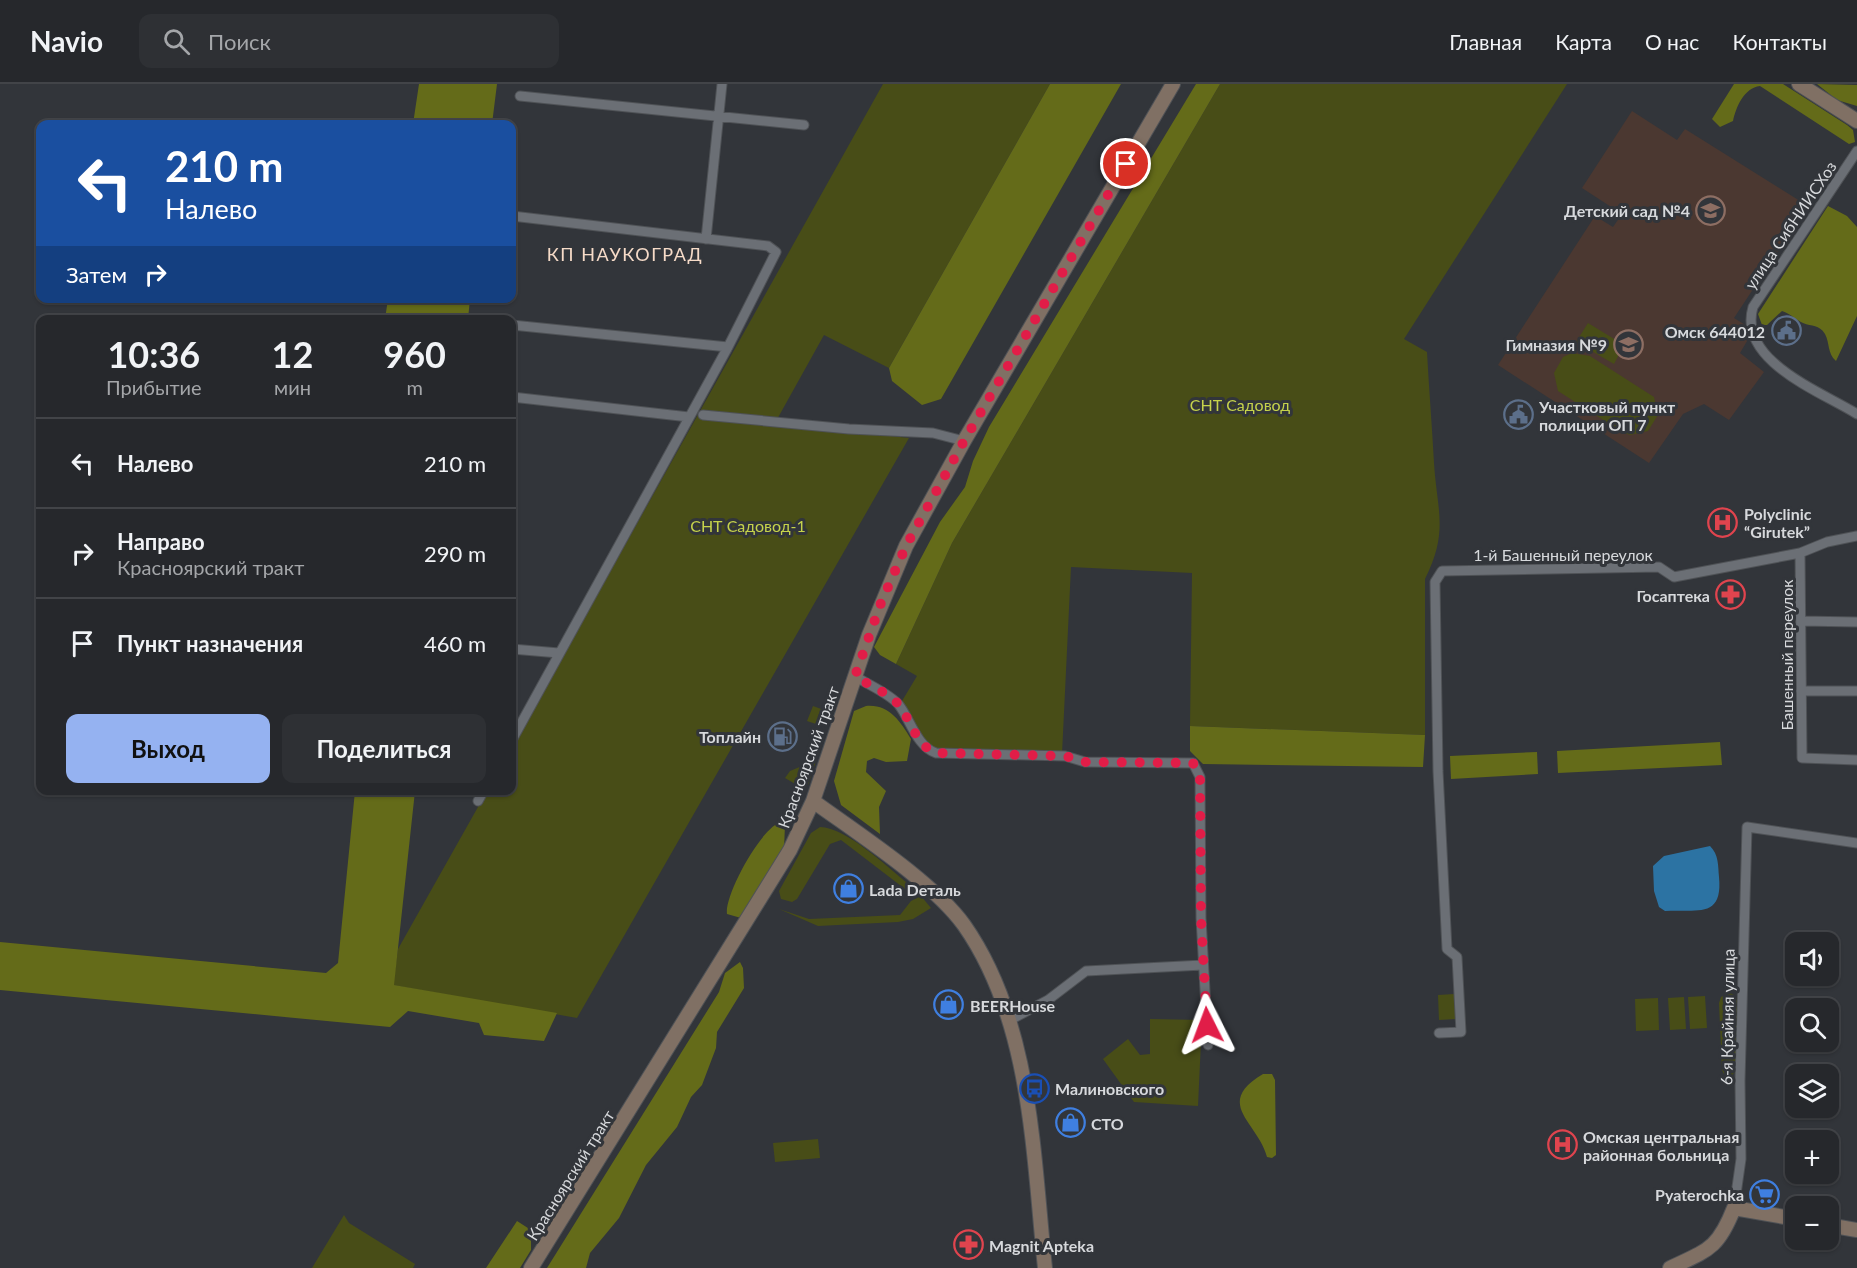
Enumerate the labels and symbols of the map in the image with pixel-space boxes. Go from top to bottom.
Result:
pin [1100,138,1151,189]
street label: улица СибНИИСХоз [1740,157,1840,293]
school or university icon: Детский сад №4 [1695,194,1727,226]
place label: Детский сад №4 [1564,201,1690,220]
district label: КП НАУКОГРАД [547,243,703,265]
public building icon: Омск 644012 [1770,315,1802,347]
place label: Омск 644012 [1665,322,1765,341]
school or university icon: Гимназия №9 [1612,328,1644,360]
place label: Гимназия №9 [1505,335,1607,354]
park label: СНТ Садовод [1190,395,1290,414]
place label: Участковый пункт полиции ОП 7 [1538,397,1676,434]
public building icon: Участковый пункт полиции ОП 7 [1502,399,1534,431]
place label: Polyclinic “Girutek” [1744,504,1812,541]
hospital icon: Polyclinic “Girutek” [1707,506,1739,538]
park label: СНТ Садовод-1 [690,516,806,535]
street label: 1-й Башенный переулок [1473,545,1654,564]
pharmacy icon: Госаптека [1715,579,1747,611]
street label: Башенный переулок [1777,579,1796,731]
place label: Госаптека [1637,586,1710,605]
street label: Красноярский тракт [773,683,843,831]
fuel station icon: Топлайн [766,720,798,752]
place label: Топлайн [699,727,761,746]
shop icon: Lada Dеталь [832,873,864,905]
place label: Lada Dеталь [869,880,961,899]
street label: 6-я Крайняя улица [1716,949,1738,1085]
shop icon: BEERHouse [933,989,965,1021]
position arrow [1175,993,1239,1057]
place label: BEERHouse [970,996,1056,1015]
bus stop icon: Малиновского [1018,1072,1050,1104]
place label: Малиновского [1055,1079,1164,1098]
street label: Красноярский тракт [522,1106,618,1244]
shop icon: СТО [1054,1107,1086,1139]
place label: СТО [1091,1114,1124,1133]
place label: Омская центральная районная больница [1583,1127,1739,1164]
hospital icon: Омская центральная районная больница [1546,1129,1578,1161]
supermarket icon: Pyaterochka [1749,1178,1781,1210]
place label: Pyaterochka [1655,1185,1744,1204]
pharmacy icon: Magnit Apteka [952,1229,984,1261]
place label: Magnit Apteka [989,1236,1094,1255]

